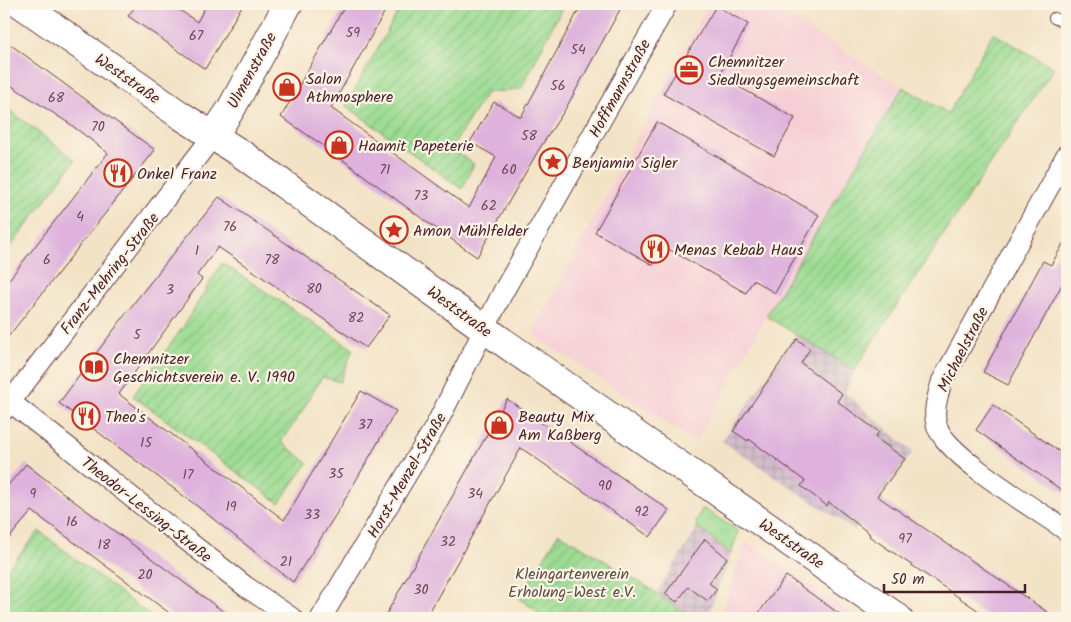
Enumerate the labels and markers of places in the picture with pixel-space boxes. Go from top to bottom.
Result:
place label: Chemnitzer Siedlungsgemeinschaft [708,50,860,93]
office icon: Chemnitzer Siedlungsgemeinschaft [674,55,704,85]
place label: Salon Athmosphere [306,67,393,110]
shop icon: Salon Athmosphere [272,72,302,102]
shop icon: Haamit Papeterie [324,130,354,160]
place label: Haamit Papeterie [358,134,474,159]
place icon: Benjamin Sigler [538,147,568,177]
place label: Benjamin Sigler [572,151,679,176]
restaurant icon: Onkel Franz [103,158,133,188]
place label: Onkel Franz [137,162,217,187]
place icon: Amon Mühlfelder [379,215,409,245]
place label: Amon Mühlfelder [413,219,530,244]
restaurant icon: Menas Kebab Haus [640,234,670,264]
place label: Menas Kebab Haus [674,238,803,263]
place label: Chemnitzer Geschichtsverein e. V. 1990 [113,347,295,390]
library icon: Chemnitzer Geschichtsverein e. V. 1990 [79,352,109,382]
restaurant icon: Theo's [71,401,101,431]
place label: Theo's [105,405,146,430]
place label: Beauty Mix Am Kaßberg [518,405,602,448]
shop icon: Beauty Mix Am Kaßberg [484,410,514,440]

